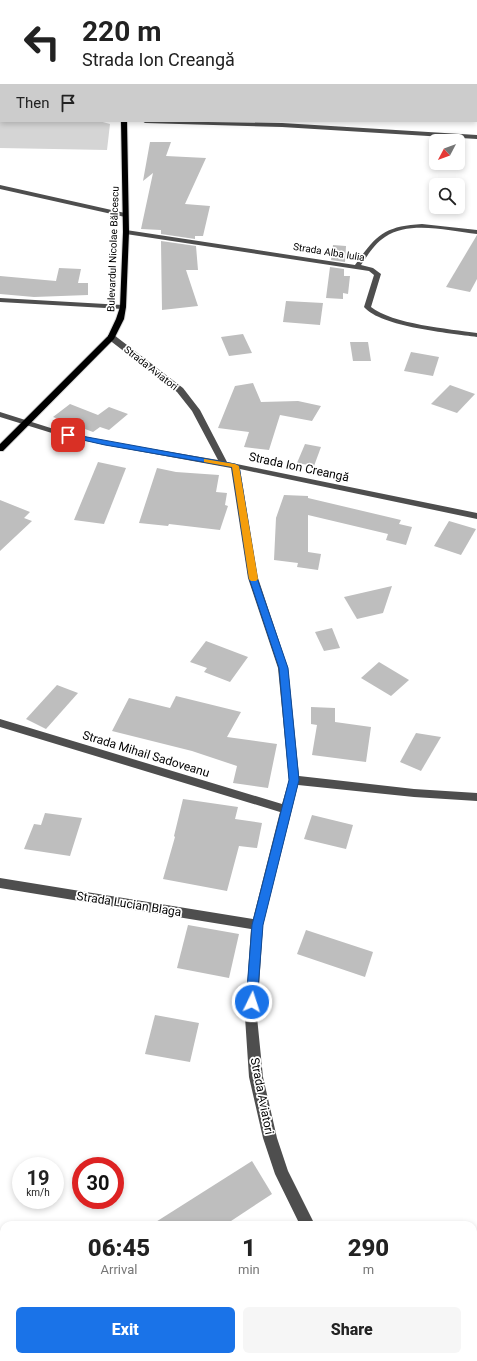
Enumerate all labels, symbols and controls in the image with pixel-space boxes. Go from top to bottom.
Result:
text: 220 m [82,15,161,48]
icon: left [16,16,68,68]
text: Strada Ion Creangă [82,49,235,70]
icon: arrive [57,92,79,114]
text: Then [16,94,49,112]
north arrow [429,134,465,170]
map controls [429,134,465,214]
button: search [429,178,465,214]
street label: Bulevardul Nicolae Bălcescu [105,186,121,312]
street label: Strada Alba Iulia [292,241,366,263]
street label: Strada Aviatori [122,344,180,392]
pin [51,418,85,452]
icon: arrive [57,424,79,446]
street label: Strada Ion Creangă [248,450,350,484]
street label: Strada Mihail Sadoveanu [81,728,211,780]
street label: Strada Lucian Blaga [76,889,182,919]
position arrow [231,981,273,1023]
street label: Strada Aviatori [248,1056,276,1136]
speed limit sign: 30 [72,1157,124,1209]
text: 19 [27,1166,49,1190]
text: km/h [26,1187,50,1198]
text: 06:45 [88,1234,150,1262]
text: 1 [242,1234,256,1262]
text: 290 [348,1234,389,1262]
text: Arrival [101,1262,137,1277]
text: min [238,1262,260,1277]
text: m [363,1262,374,1277]
button: Exit [16,1307,235,1353]
button: Share [243,1307,461,1353]

